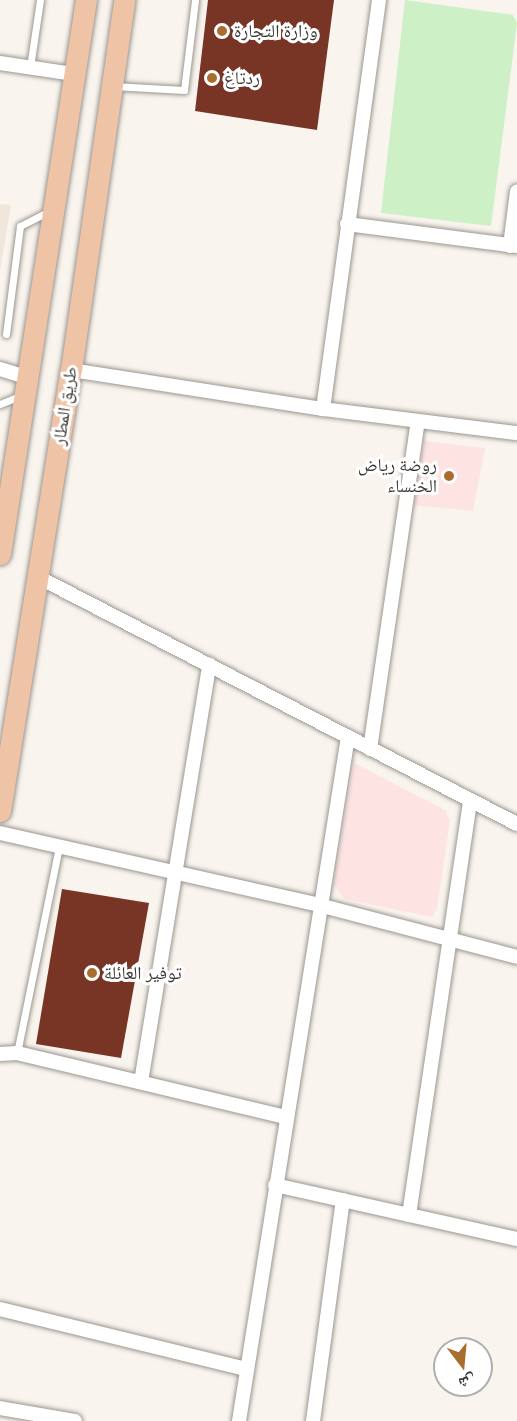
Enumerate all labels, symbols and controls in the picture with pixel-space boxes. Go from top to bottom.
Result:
place label: وزارة التجارة [234,20,318,42]
marker: وزارة التجارة [215,24,229,38]
place label: ردتاغ [224,67,260,89]
marker: ردتاغ [205,71,219,85]
street label: طريق المطار [48,365,82,447]
place label: روضة رياض الخنساء [358,455,437,498]
marker: روضة رياض الخنساء [442,469,456,483]
place label: توفير العائلة [104,962,182,984]
marker: توفير العائلة [85,966,99,980]
north arrow [433,1337,493,1397]
text: ش [456,1370,478,1394]

